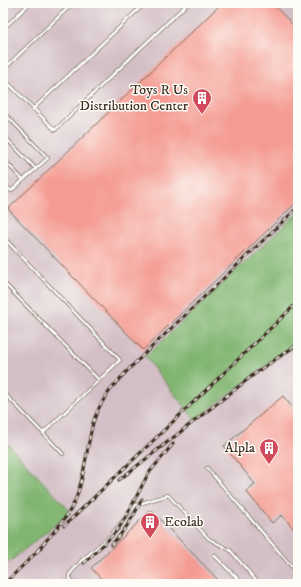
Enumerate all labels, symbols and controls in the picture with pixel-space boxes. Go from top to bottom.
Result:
place label: Toys R Us Distribution Center [80,81,189,115]
building icon: Toys R Us Distribution Center [191,87,213,115]
building icon: Alpla [258,437,280,465]
place label: Alpla [225,439,255,457]
building icon: Ecolab [139,511,161,539]
place label: Ecolab [164,513,204,531]

